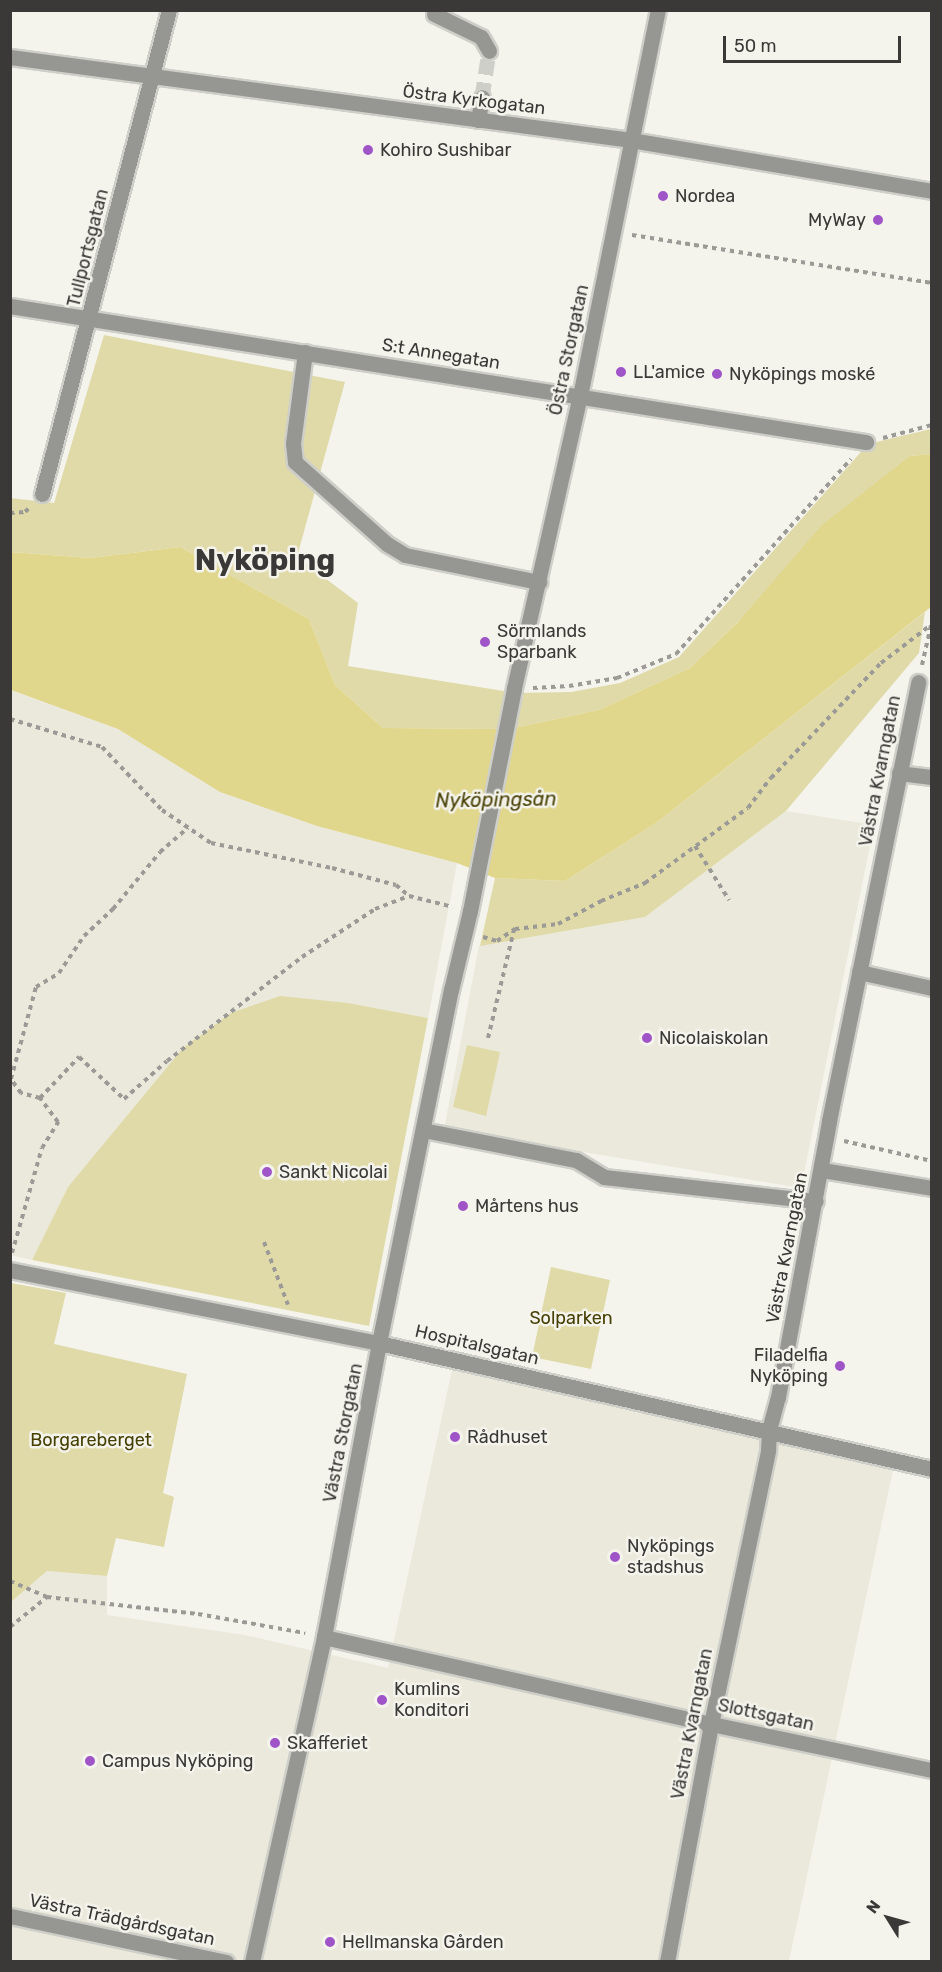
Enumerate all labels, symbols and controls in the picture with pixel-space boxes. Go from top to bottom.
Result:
scale bar [726,24,904,62]
text: 50 m [734,35,777,57]
street label: Östra Kyrkogatan [401,81,547,119]
place label: Kohiro Sushibar [380,139,511,161]
marker: Kohiro Sushibar [361,143,375,157]
place label: Nordea [675,185,735,207]
street label: Tullportsgatan [63,187,113,309]
marker: Nordea [656,189,670,203]
place label: MyWay [808,209,866,231]
marker: MyWay [871,213,885,227]
street label: Östra Storgatan [545,283,593,417]
street label: S:t Annegatan [380,334,502,374]
place label: LL'amice [633,361,705,383]
place label: Nyköpings moské [729,363,875,385]
marker: LL'amice [614,365,628,379]
marker: Nyköpings moské [710,367,724,381]
district label: Nyköping [195,542,335,578]
place label: Sörmlands Sparbank [497,621,586,664]
marker: Sörmlands Sparbank [478,635,492,649]
street label: Västra Kvarngatan [855,694,905,848]
water label: Nyköpingsån [435,787,557,813]
place label: Nicolaiskolan [659,1027,768,1049]
marker: Nicolaiskolan [640,1031,654,1045]
place label: Sankt Nicolai [279,1161,388,1183]
marker: Sankt Nicolai [260,1165,274,1179]
street label: Västra Kvarngatan [762,1171,812,1325]
place label: Mårtens hus [475,1195,579,1217]
marker: Mårtens hus [456,1199,470,1213]
park label: Solparken [529,1307,613,1329]
street label: Hospitalsgatan [413,1320,541,1370]
place label: Filadelfia Nyköping [750,1345,828,1388]
marker: Filadelfia Nyköping [833,1359,847,1373]
street label: Västra Storgatan [319,1361,367,1505]
place label: Rådhuset [467,1426,547,1448]
park label: Borgareberget [30,1429,152,1451]
marker: Rådhuset [448,1430,462,1444]
place label: Nyköpings stadshus [627,1536,715,1578]
marker: Nyköpings stadshus [608,1550,622,1564]
street label: Västra Kvarngatan [667,1647,717,1801]
place label: Kumlins Konditori [394,1679,469,1722]
marker: Kumlins Konditori [375,1693,389,1707]
street label: Slottsgatan [716,1694,816,1736]
place label: Skafferiet [287,1732,368,1754]
marker: Skafferiet [268,1736,282,1750]
place label: Campus Nyköping [102,1750,253,1772]
marker: Campus Nyköping [83,1754,97,1768]
north arrow [858,1888,918,1948]
street label: Västra Trädgårdsgatan [27,1890,217,1950]
text: N [862,1897,884,1917]
place label: Hellmanska Gården [342,1931,504,1953]
marker: Hellmanska Gården [323,1935,337,1949]

